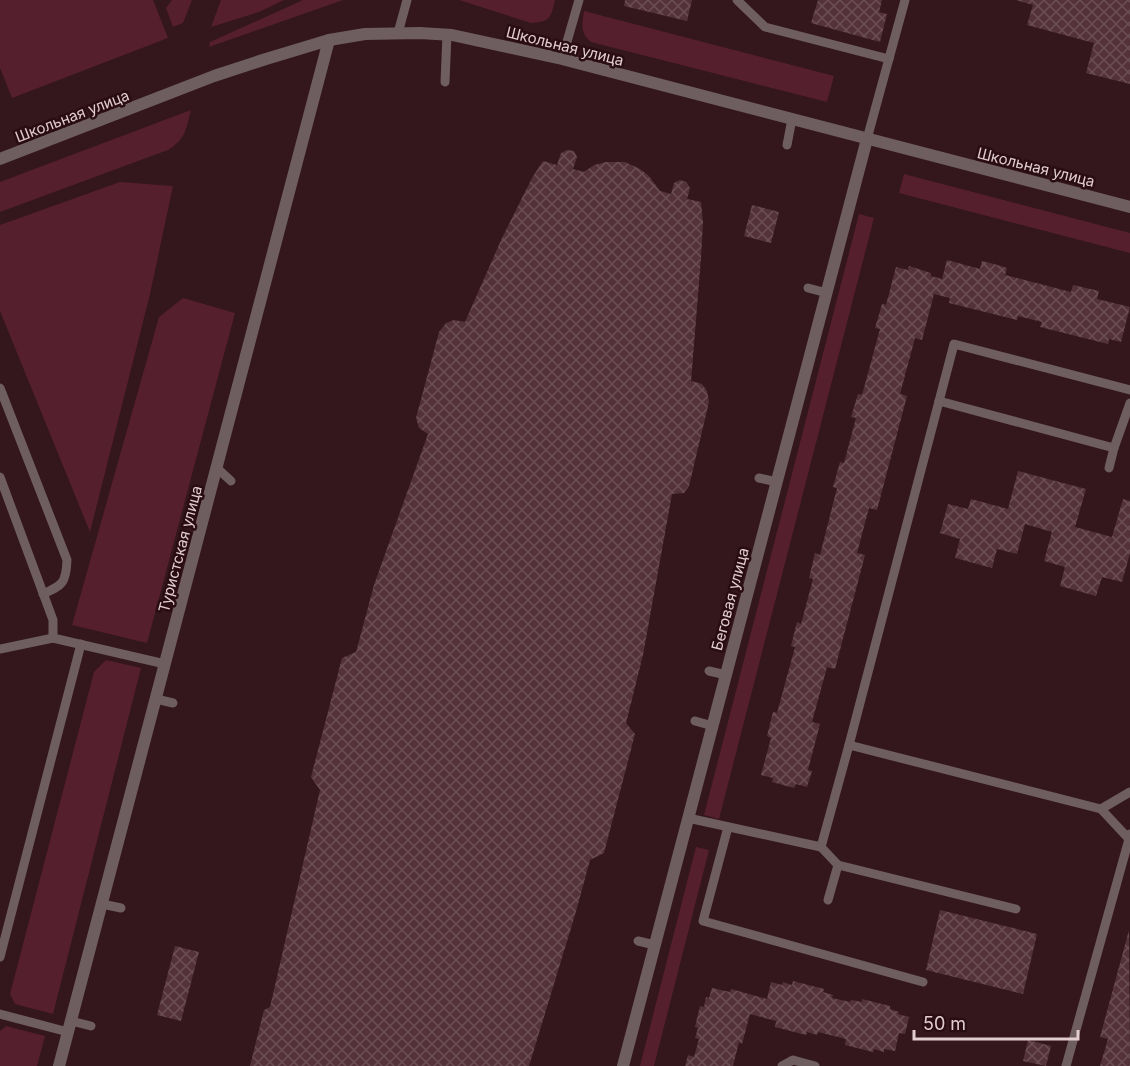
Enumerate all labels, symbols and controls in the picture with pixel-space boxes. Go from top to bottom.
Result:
street label: Школьная улица [504,22,626,70]
street label: Школьная улица [12,86,132,146]
street label: Школьная улица [975,143,1097,191]
street label: Туристская улица [154,483,206,615]
street label: Беговая улица [707,545,753,653]
scale bar [914,1003,1078,1041]
text: 50 m [923,1013,966,1034]

